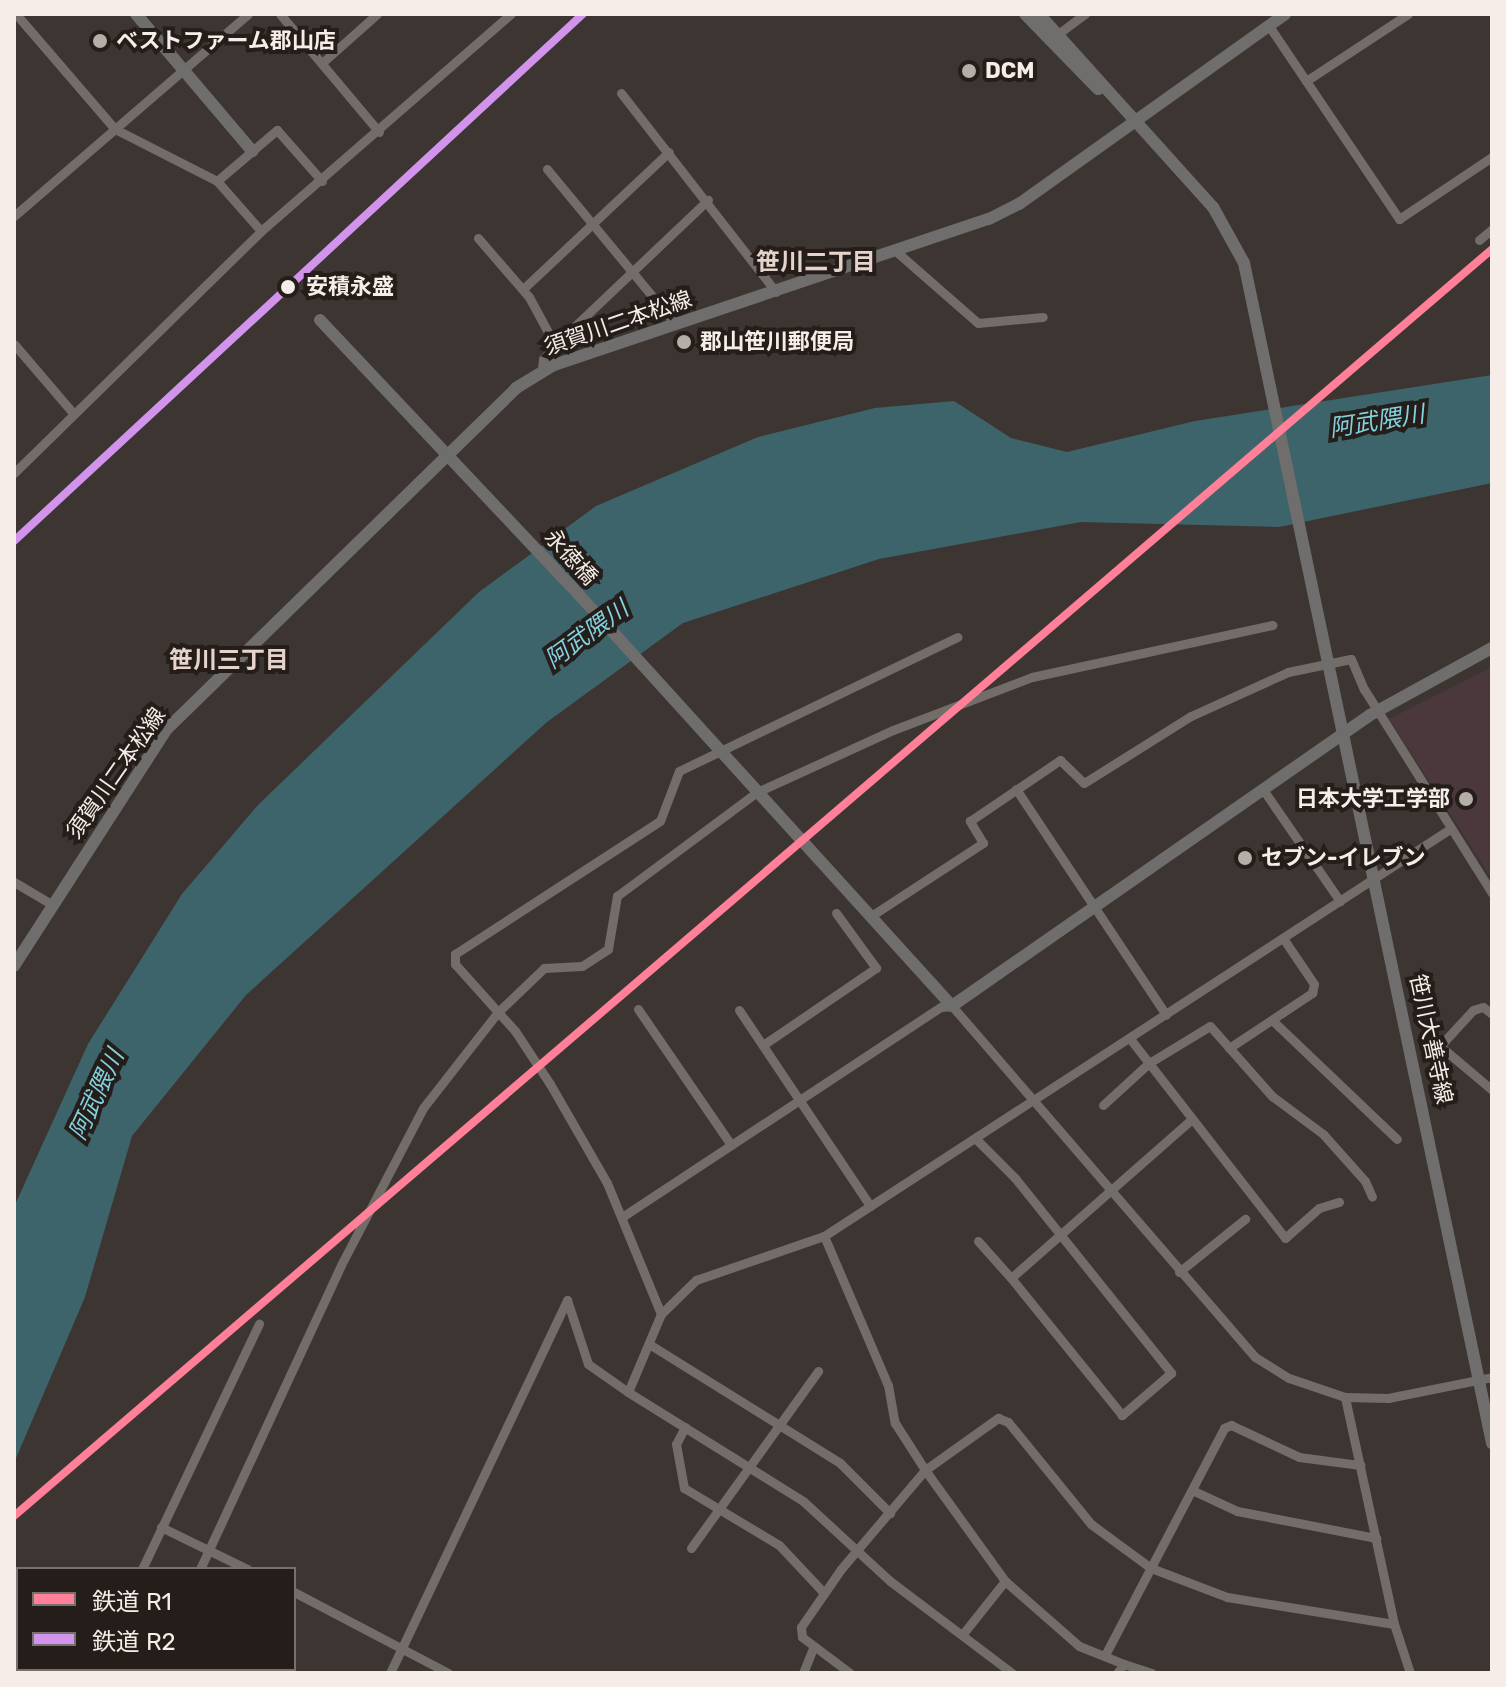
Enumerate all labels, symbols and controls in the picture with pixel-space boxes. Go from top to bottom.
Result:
place label: ベストファーム郡山店 [116,28,336,54]
marker: ベストファーム郡山店 [91,32,109,50]
place label: DCM [985,58,1034,84]
marker: DCM [960,62,978,80]
district label: 笹川二丁目 [756,249,876,277]
place label: 安積永盛 [306,274,394,300]
marker: 安積永盛 [277,276,299,298]
street label: 須賀川二本松線 [541,285,695,361]
place label: 郡山笹川郵便局 [700,329,854,355]
marker: 郡山笹川郵便局 [675,333,693,351]
water label: 阿武隈川 [1327,400,1427,444]
street label: 永徳橋 [539,524,603,590]
water label: 阿武隈川 [540,595,634,675]
district label: 笹川三丁目 [169,647,289,675]
street label: 須賀川二本松線 [61,702,171,844]
place label: 日本大学工学部 [1296,786,1450,812]
marker: 日本大学工学部 [1457,790,1475,808]
place label: セブン-イレブン [1261,845,1425,871]
marker: セブン-イレブン [1236,849,1254,867]
street label: 笹川大善寺線 [1404,972,1458,1106]
water label: 阿武隈川 [64,1045,130,1145]
legend [16,1567,296,1671]
text: 鉄道 R1 [92,1588,172,1616]
text: 鉄道 R2 [92,1628,176,1656]

